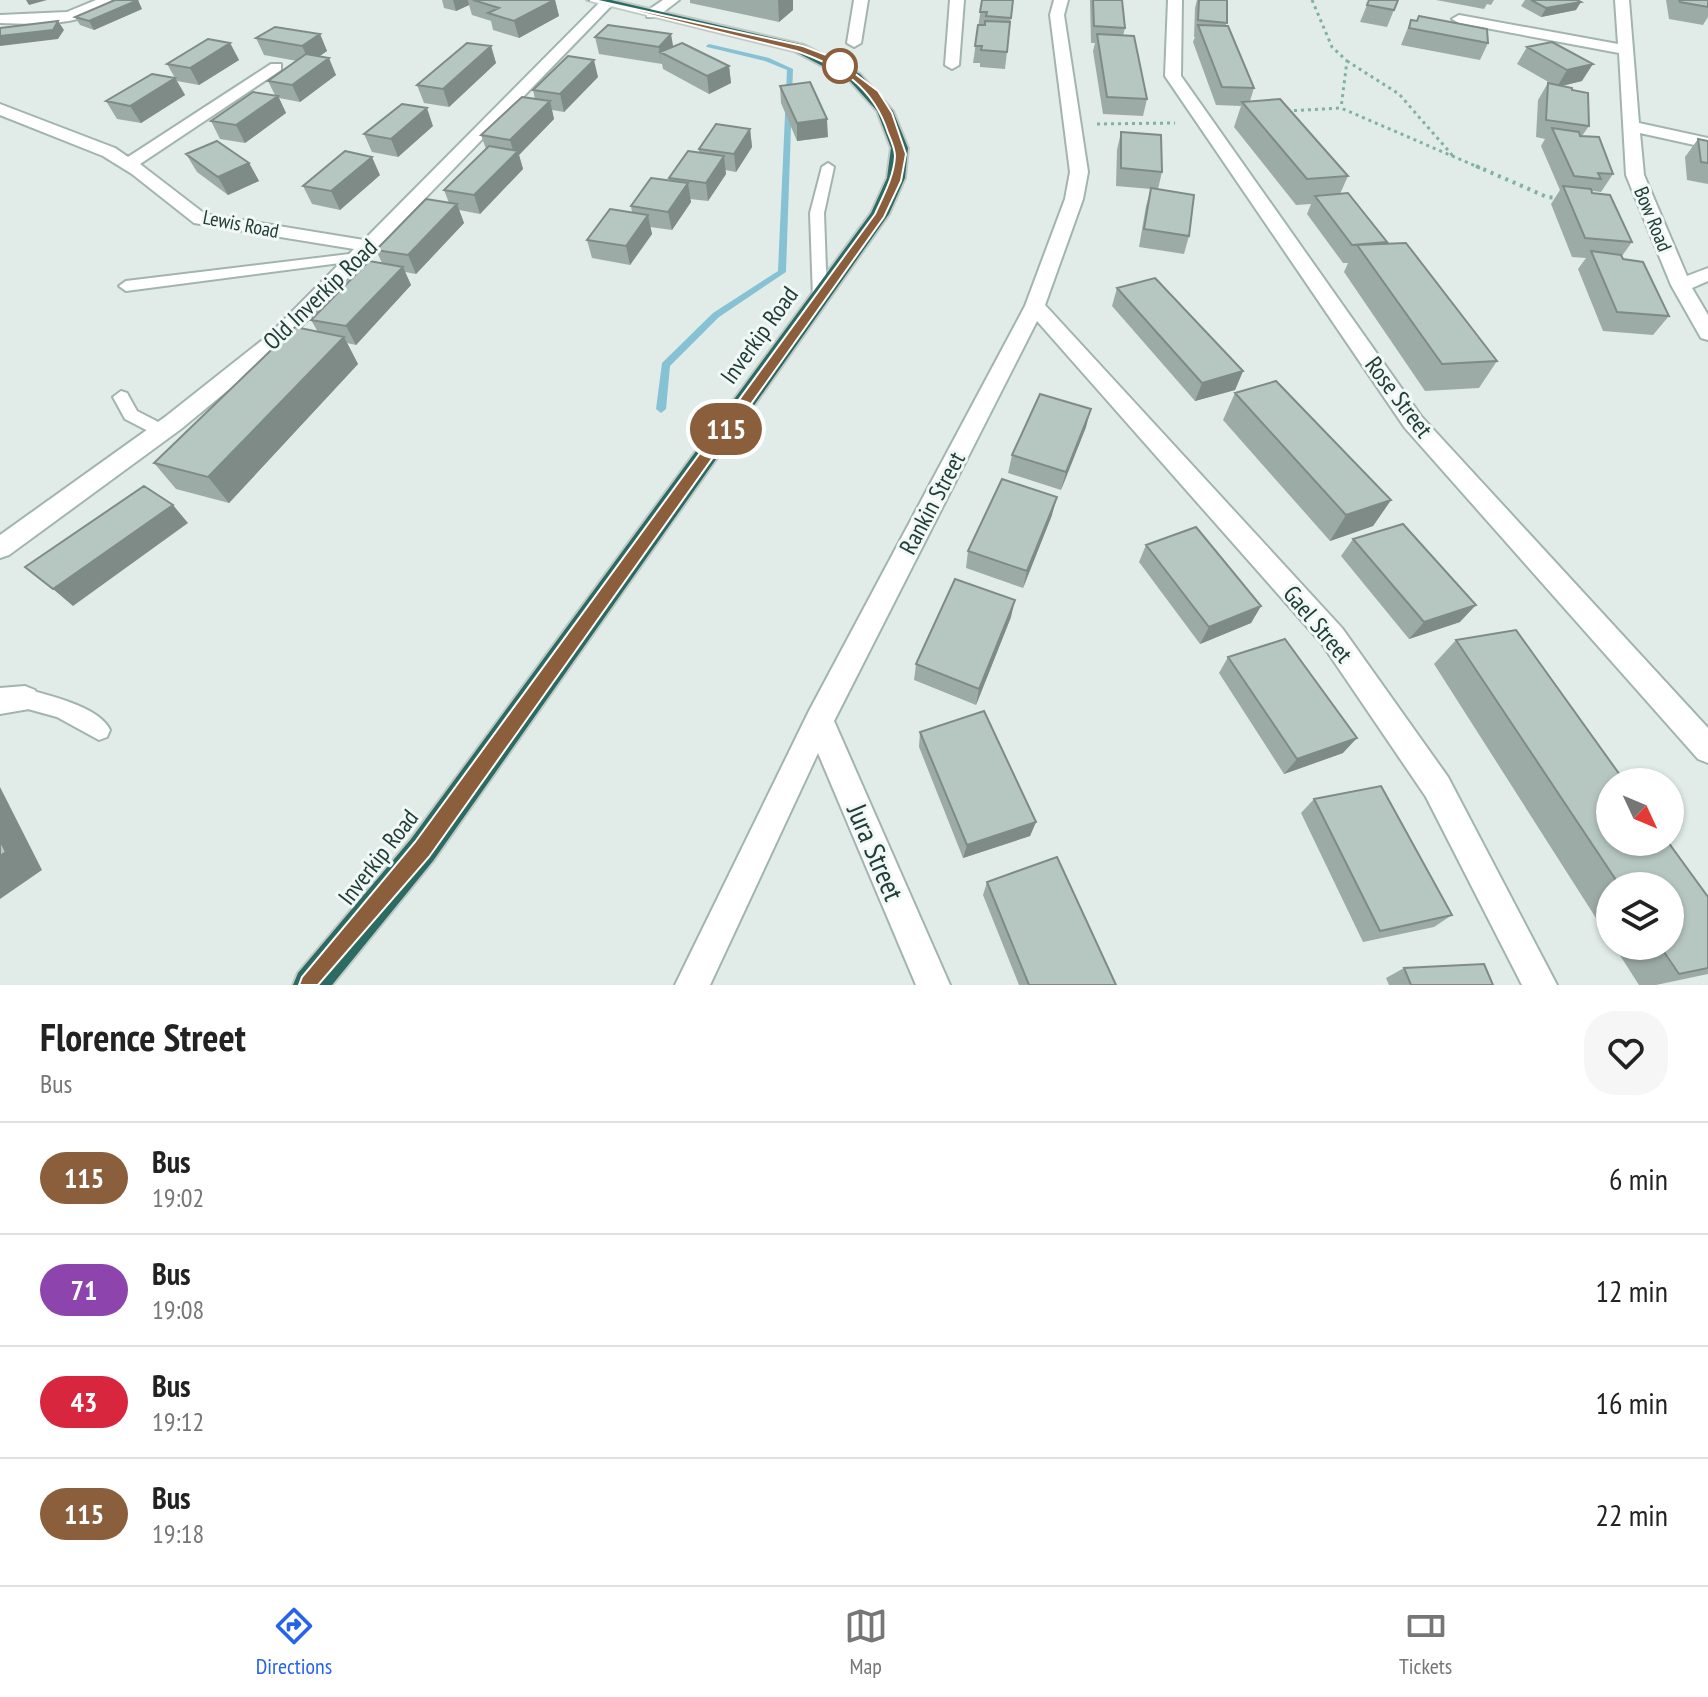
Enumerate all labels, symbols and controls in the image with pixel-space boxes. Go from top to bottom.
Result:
unlabelled marker [823,49,857,83]
street label: Bow Road [1628,183,1678,255]
street label: Lewis Road [201,204,281,244]
street label: Old Inverkip Road [256,232,384,356]
street label: Inverkip Road [713,280,805,390]
street label: Rose Street [1358,350,1440,444]
line badge: 115 [680,403,772,455]
text: 115 [706,410,746,447]
street label: Rankin Street [892,446,972,559]
street label: Gael Street [1277,579,1360,669]
north arrow [1596,768,1684,856]
map controls [1596,768,1684,960]
street label: Jura Street [839,797,913,906]
street label: Inverkip Road [331,803,425,911]
button: layers [1596,872,1684,960]
button: heart [1584,1011,1668,1095]
text: Florence Street [40,1012,246,1061]
text: Bus [40,1067,72,1100]
text: Bus [152,1142,191,1181]
text: 115 [64,1159,104,1196]
text: 6 min [1609,1159,1668,1198]
text: 19:02 [152,1181,204,1214]
text: Bus [152,1254,191,1293]
text: 71 [71,1271,97,1308]
text: 12 min [1595,1271,1668,1310]
text: 19:08 [152,1293,204,1326]
text: Bus [152,1366,191,1405]
text: 43 [71,1383,97,1420]
text: 16 min [1595,1383,1668,1422]
text: 19:12 [152,1405,204,1438]
text: Bus [152,1478,191,1517]
text: 115 [64,1495,104,1532]
text: 22 min [1595,1495,1668,1534]
text: 19:18 [152,1517,204,1550]
tab: Directions [256,1604,332,1680]
tab: Map [844,1604,888,1680]
tab: Tickets [1399,1604,1452,1680]

